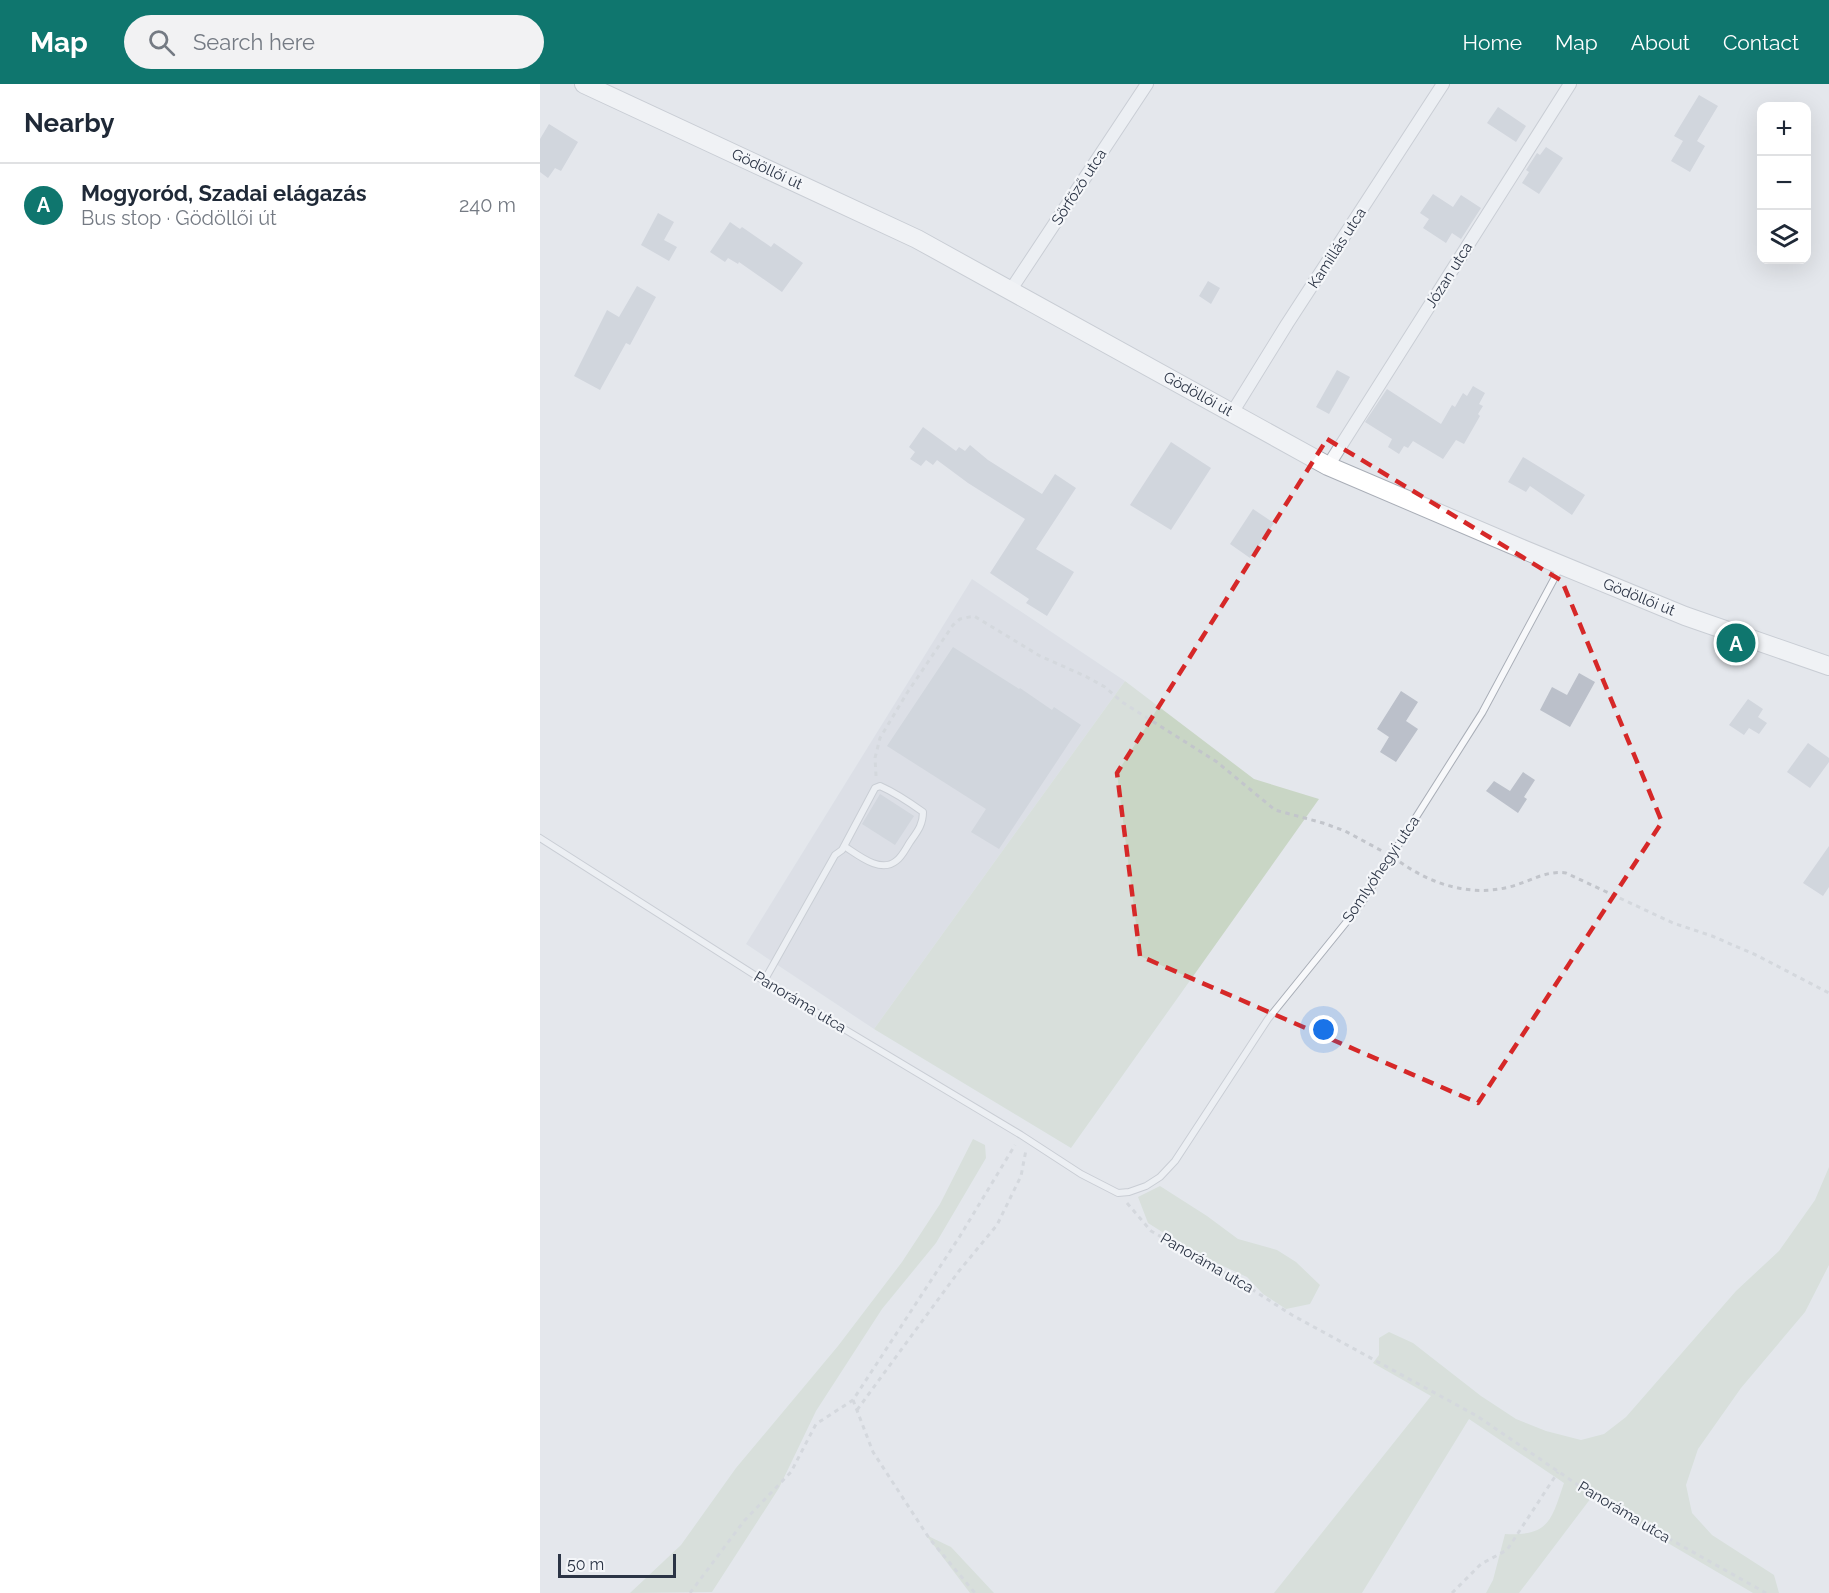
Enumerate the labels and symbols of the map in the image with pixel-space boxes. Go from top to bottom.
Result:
street label: Gödöllői út [729,145,805,193]
street label: Sörfőző utca [1048,146,1110,228]
street label: Kamillás utca [1304,204,1370,292]
street label: Józan utca [1422,239,1476,311]
street label: Gödöllői út [1160,368,1236,420]
street label: Gödöllői út [1600,574,1678,620]
pin: A [1716,620,1756,666]
street label: Somlyóhegyi utca [1339,812,1423,926]
street label: Panoráma utca [751,967,849,1037]
your location [1309,1015,1338,1044]
street label: Panoráma utca [1157,1229,1257,1297]
street label: Panoráma utca [1575,1477,1673,1547]
scale bar [558,1551,676,1578]

